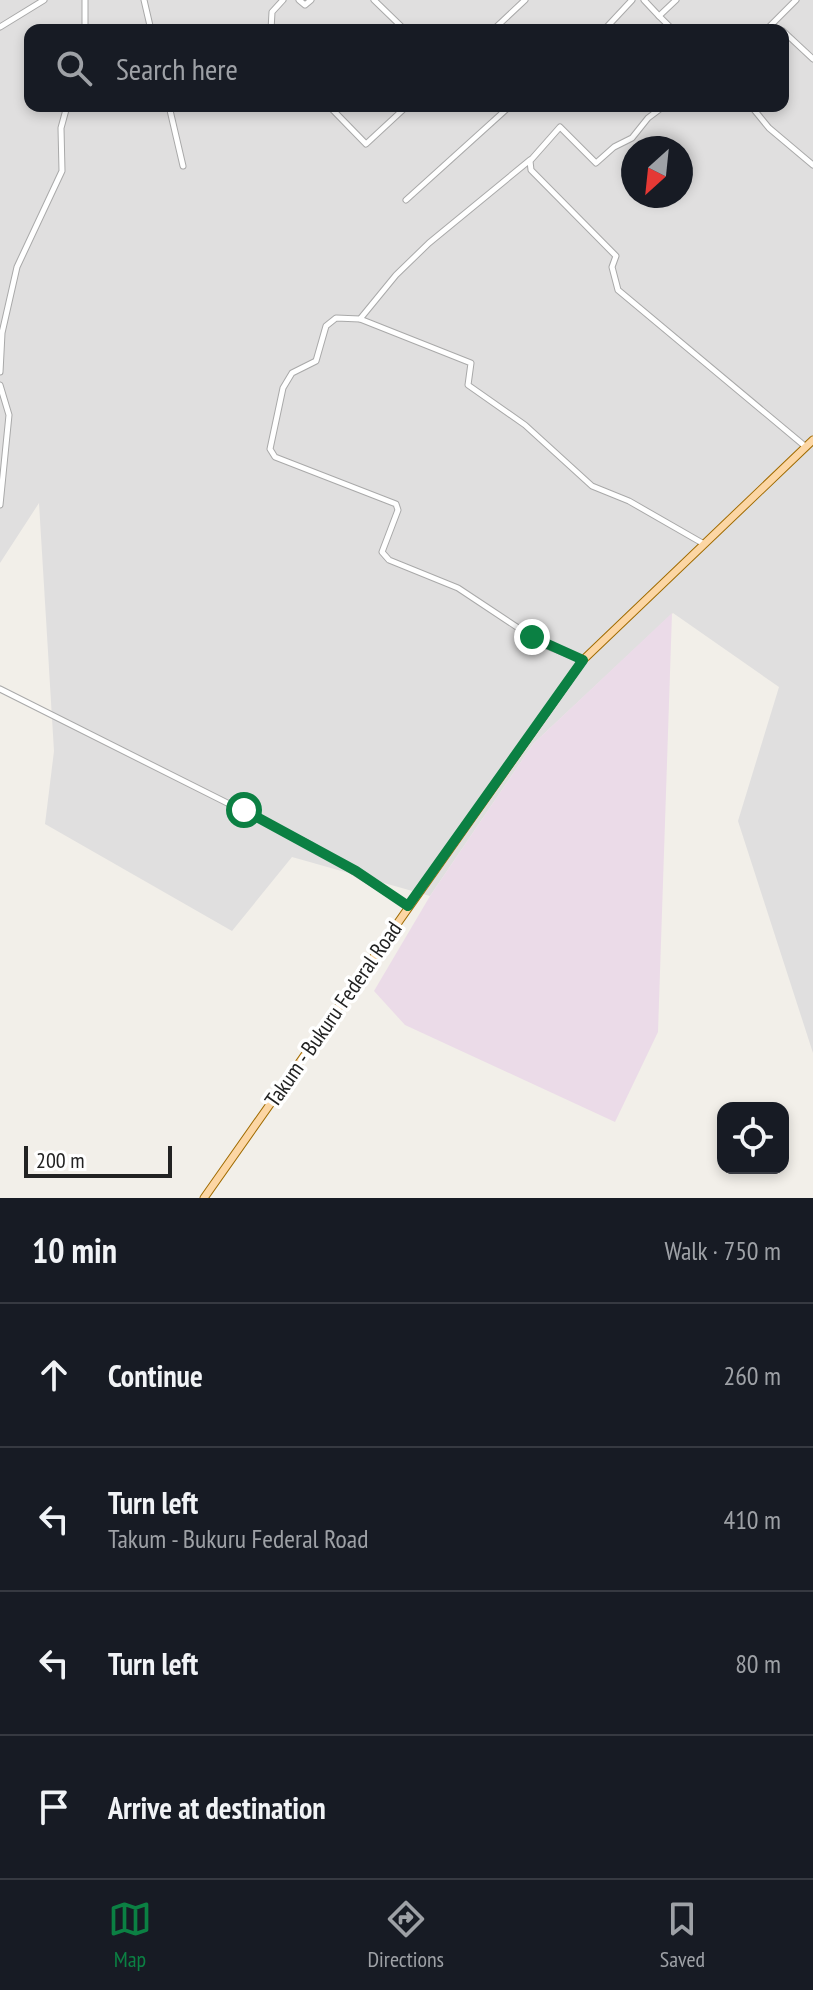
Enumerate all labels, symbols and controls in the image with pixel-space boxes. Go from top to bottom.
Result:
search box [24,24,789,112]
icon: search [52,46,96,90]
text: Search here [116,49,238,88]
north arrow [621,136,693,208]
route end [514,619,550,655]
route start [226,792,262,828]
street label: Takum - Bukuru Federal Road [258,916,408,1112]
map controls [717,1102,789,1174]
button: locate [717,1102,789,1174]
scale bar [24,1142,172,1178]
text: 200 m [36,1146,85,1174]
text: 10 min [32,1228,117,1272]
text: Walk · 750 m [664,1234,781,1267]
icon: ahead [32,1353,76,1397]
text: Continue [108,1356,203,1395]
text: 260 m [723,1359,781,1392]
text: Turn left [108,1483,198,1522]
icon: left [32,1497,76,1541]
text: 410 m [723,1503,781,1536]
text: Takum - Bukuru Federal Road [108,1522,368,1555]
icon: left [32,1641,76,1685]
text: Turn left [108,1644,198,1683]
text: 80 m [735,1647,781,1680]
icon: arrive [32,1785,76,1829]
text: Arrive at destination [108,1788,326,1827]
tab: Map [108,1897,152,1973]
tab: Directions [368,1897,444,1973]
tab: Saved [660,1897,705,1973]

